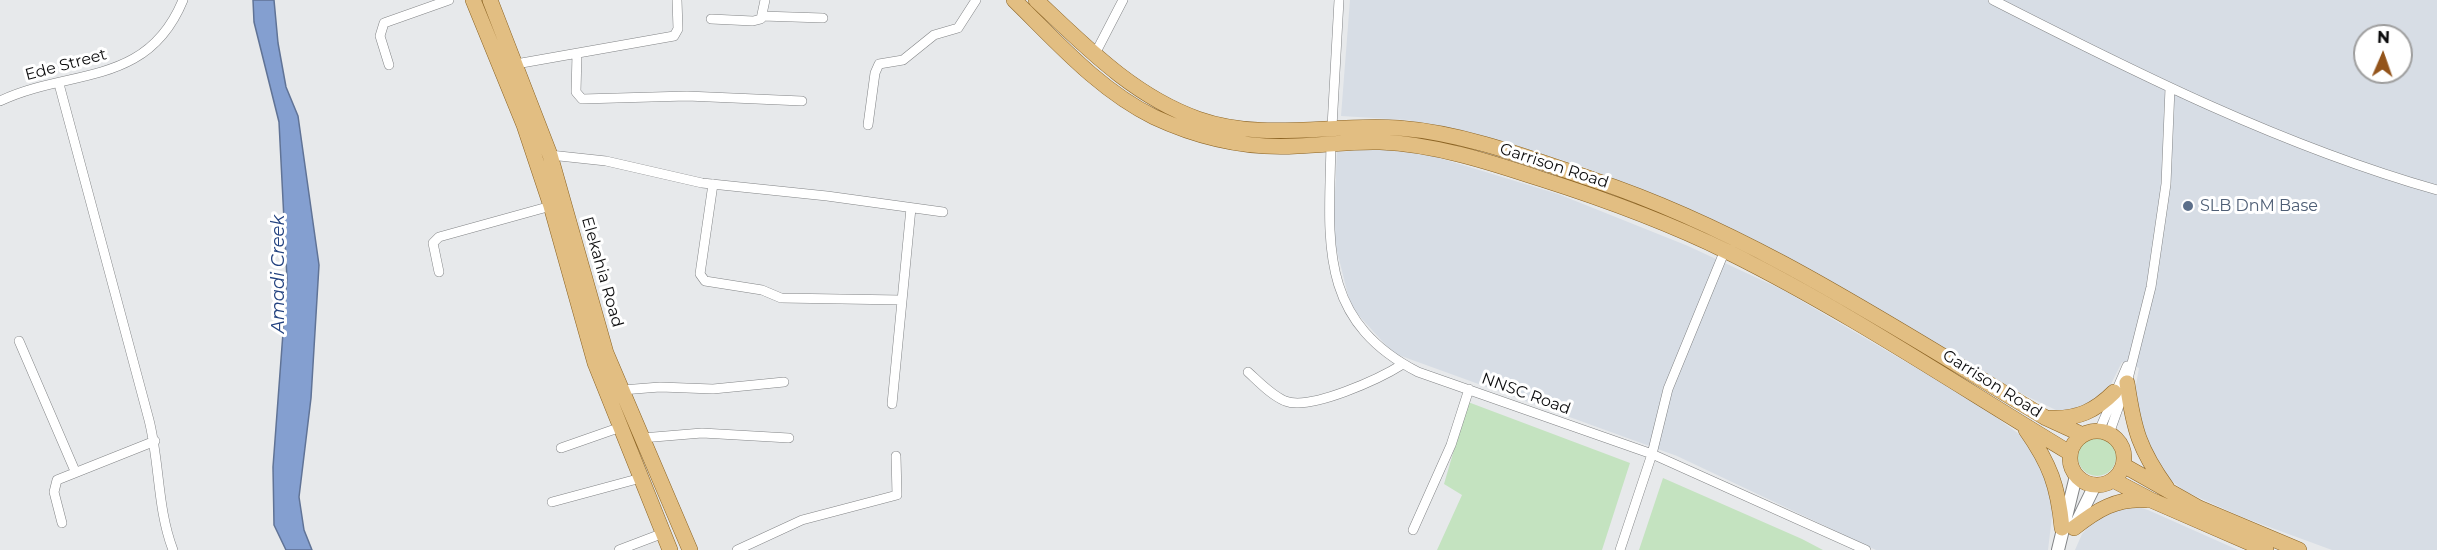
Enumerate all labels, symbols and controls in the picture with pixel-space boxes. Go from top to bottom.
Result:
north arrow [2353,24,2413,84]
text: N [2377,28,2390,47]
street label: Ede Street [23,45,109,85]
street label: Garrison Road [1497,139,1611,193]
place label: SLB DnM Base [2200,196,2318,216]
marker: SLB DnM Base [2181,199,2195,213]
water label: Amadi Creek [268,215,290,333]
street label: Elekahia Road [577,215,627,329]
street label: Garrison Road [1939,346,2045,422]
street label: NNSC Road [1479,369,1573,419]

